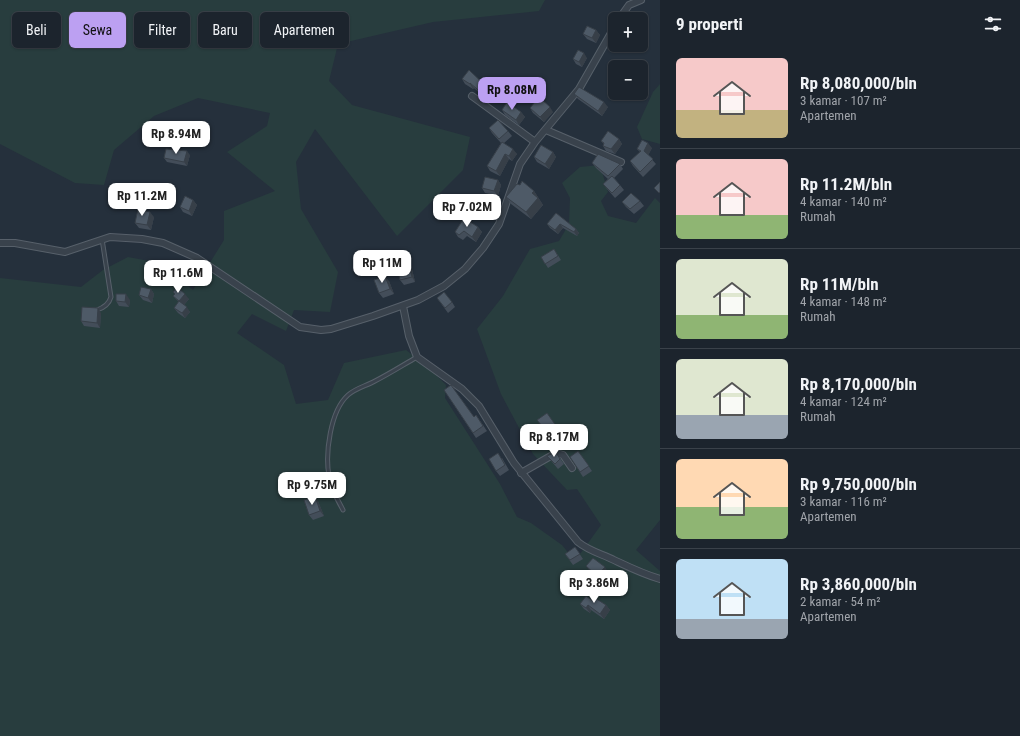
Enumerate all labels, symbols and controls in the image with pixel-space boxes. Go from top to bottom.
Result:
chip: Beli [12,12,61,48]
chip: Sewa [69,12,126,48]
chip: Filter [134,12,190,48]
chip: Baru [198,12,252,48]
chip: Apartemen [260,12,349,48]
map controls [608,12,648,100]
button: + [608,12,648,52]
icon: filters [982,13,1004,35]
text: 9 properti [676,14,743,34]
button: − [608,60,648,100]
text: Rp 8,080,000/bln [800,73,917,93]
icon: home [708,74,756,122]
pin: Rp 8.08M [471,77,553,111]
text: Rp 8.08M [487,82,537,97]
text: 3 kamar · 107 m² [800,93,887,108]
text: Apartemen [800,108,857,123]
pin: Rp 8.94M [135,121,217,155]
text: Rp 8.94M [151,126,201,141]
text: Rp 11.2M/bln [800,174,892,194]
icon: home [708,175,756,223]
pin: Rp 11.2M [101,183,183,217]
text: Rp 11.2M [117,188,167,203]
pin: Rp 7.02M [426,194,508,228]
text: 4 kamar · 140 m² [800,194,887,209]
text: Rp 7.02M [442,199,492,214]
text: Rumah [800,209,835,224]
pin: Rp 11M [349,250,415,284]
text: Rp 11M [362,255,402,270]
pin: Rp 11.6M [137,260,219,294]
text: Rp 11.6M [153,265,203,280]
text: Rp 11M/bln [800,274,879,294]
icon: home [708,275,756,323]
text: 4 kamar · 148 m² [800,294,887,309]
text: Rumah [800,309,835,324]
text: Rp 8,170,000/bln [800,374,917,394]
icon: home [708,375,756,423]
text: 4 kamar · 124 m² [800,394,887,409]
text: Rumah [800,409,835,424]
pin: Rp 8.17M [513,424,595,458]
text: Rp 8.17M [529,429,579,444]
pin: Rp 9.75M [271,472,353,506]
text: Rp 9,750,000/bln [800,474,917,494]
icon: home [708,475,756,523]
text: Rp 9.75M [287,477,337,492]
text: 3 kamar · 116 m² [800,494,887,509]
text: Apartemen [800,509,857,524]
pin: Rp 3.86M [553,570,635,604]
text: Rp 3,860,000/bln [800,574,917,594]
text: Rp 3.86M [569,575,619,590]
icon: home [708,575,756,623]
text: 2 kamar · 54 m² [800,594,881,609]
text: Apartemen [800,609,857,624]

